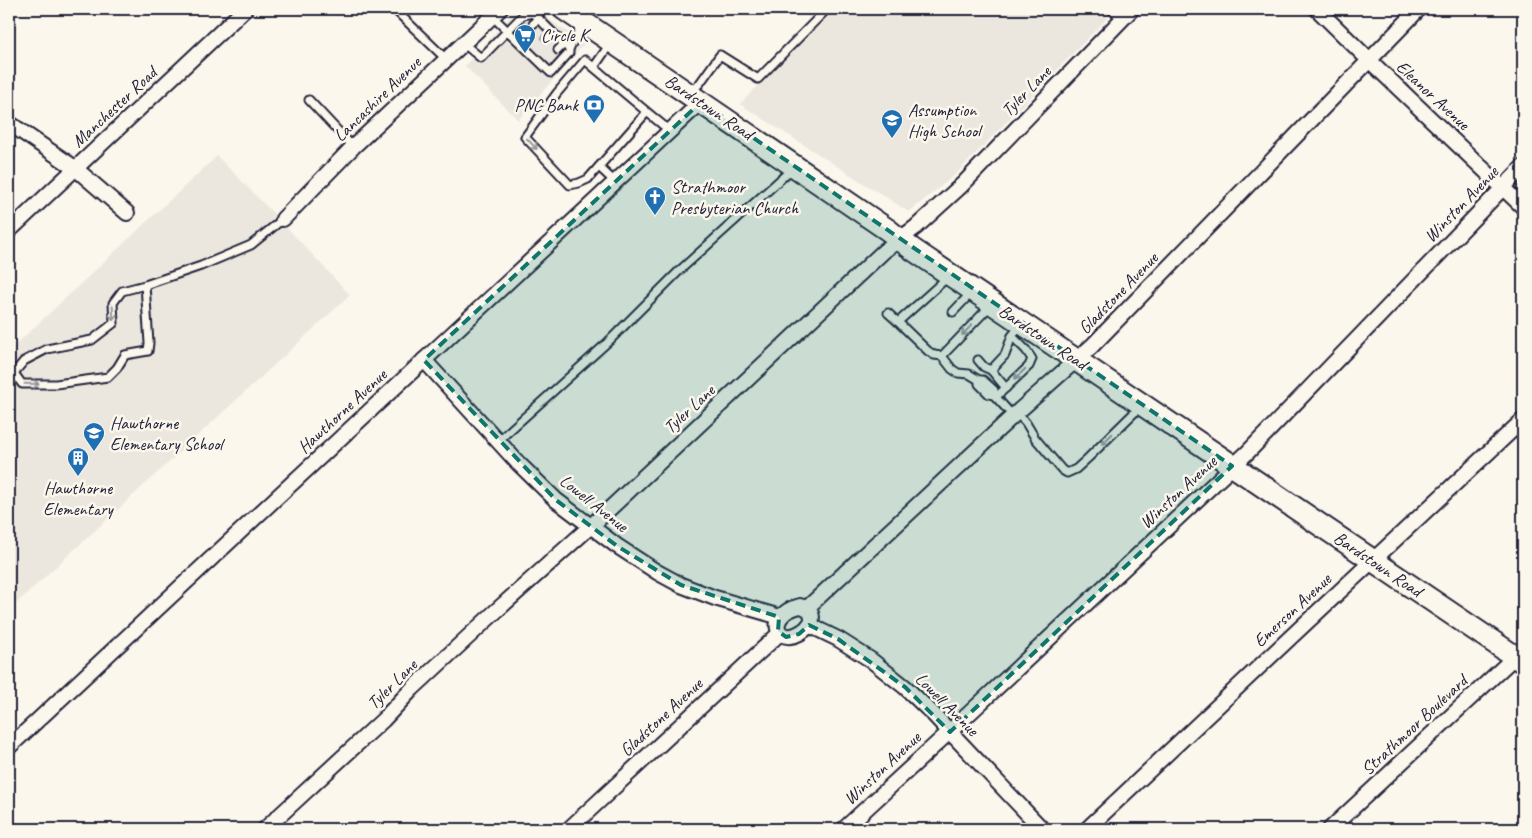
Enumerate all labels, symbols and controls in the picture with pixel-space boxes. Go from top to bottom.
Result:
supermarket icon: Circle K [513,23,537,54]
place label: Circle K [541,24,592,46]
street label: Lancashire Avenue [329,51,426,146]
street label: Eleanor Avenue [1392,55,1475,135]
street label: Manchester Road [67,60,163,152]
street label: Tyler Lane [997,60,1056,121]
street label: Bardstown Road [661,69,760,146]
bank icon: PNC Bank [582,93,606,124]
place label: PNC Bank [515,94,579,116]
place label: Assumption High School [908,99,983,142]
school or university icon: Assumption High School [880,108,904,139]
one-way arrow [526,138,538,151]
street label: Winston Avenue [1419,161,1504,247]
place label: Strathmoor Presbyterian Church [671,176,799,219]
church icon: Strathmoor Presbyterian Church [643,185,667,216]
street label: Gladstone Avenue [1074,247,1163,338]
street label: Bardstown Road [995,299,1094,376]
one-way arrow [109,305,118,321]
one-way arrow [961,323,973,336]
street label: Hawthorne Avenue [293,363,392,458]
one-way arrow [1014,368,1027,380]
one-way arrow [24,379,40,389]
street label: Tyler Lane [659,379,720,438]
place label: Hawthorne Elementary School [110,412,225,455]
school or university icon: Hawthorne Elementary School [82,421,106,452]
one-way arrow [1101,433,1114,445]
building icon: Hawthorne Elementary [66,446,90,477]
street label: Winston Avenue [1135,450,1222,533]
street label: Lowell Avenue [555,469,634,537]
place label: Hawthorne Elementary [43,477,115,520]
street label: Bardstown Road [1330,526,1429,603]
street label: Emerson Avenue [1249,568,1336,652]
street label: Tyler Lane [362,653,423,714]
street label: Lowell Avenue [911,668,984,741]
street label: Strathmoor Boulevard [1356,668,1474,780]
street label: Gladstone Avenue [615,672,708,761]
street label: Winston Avenue [839,726,926,809]

